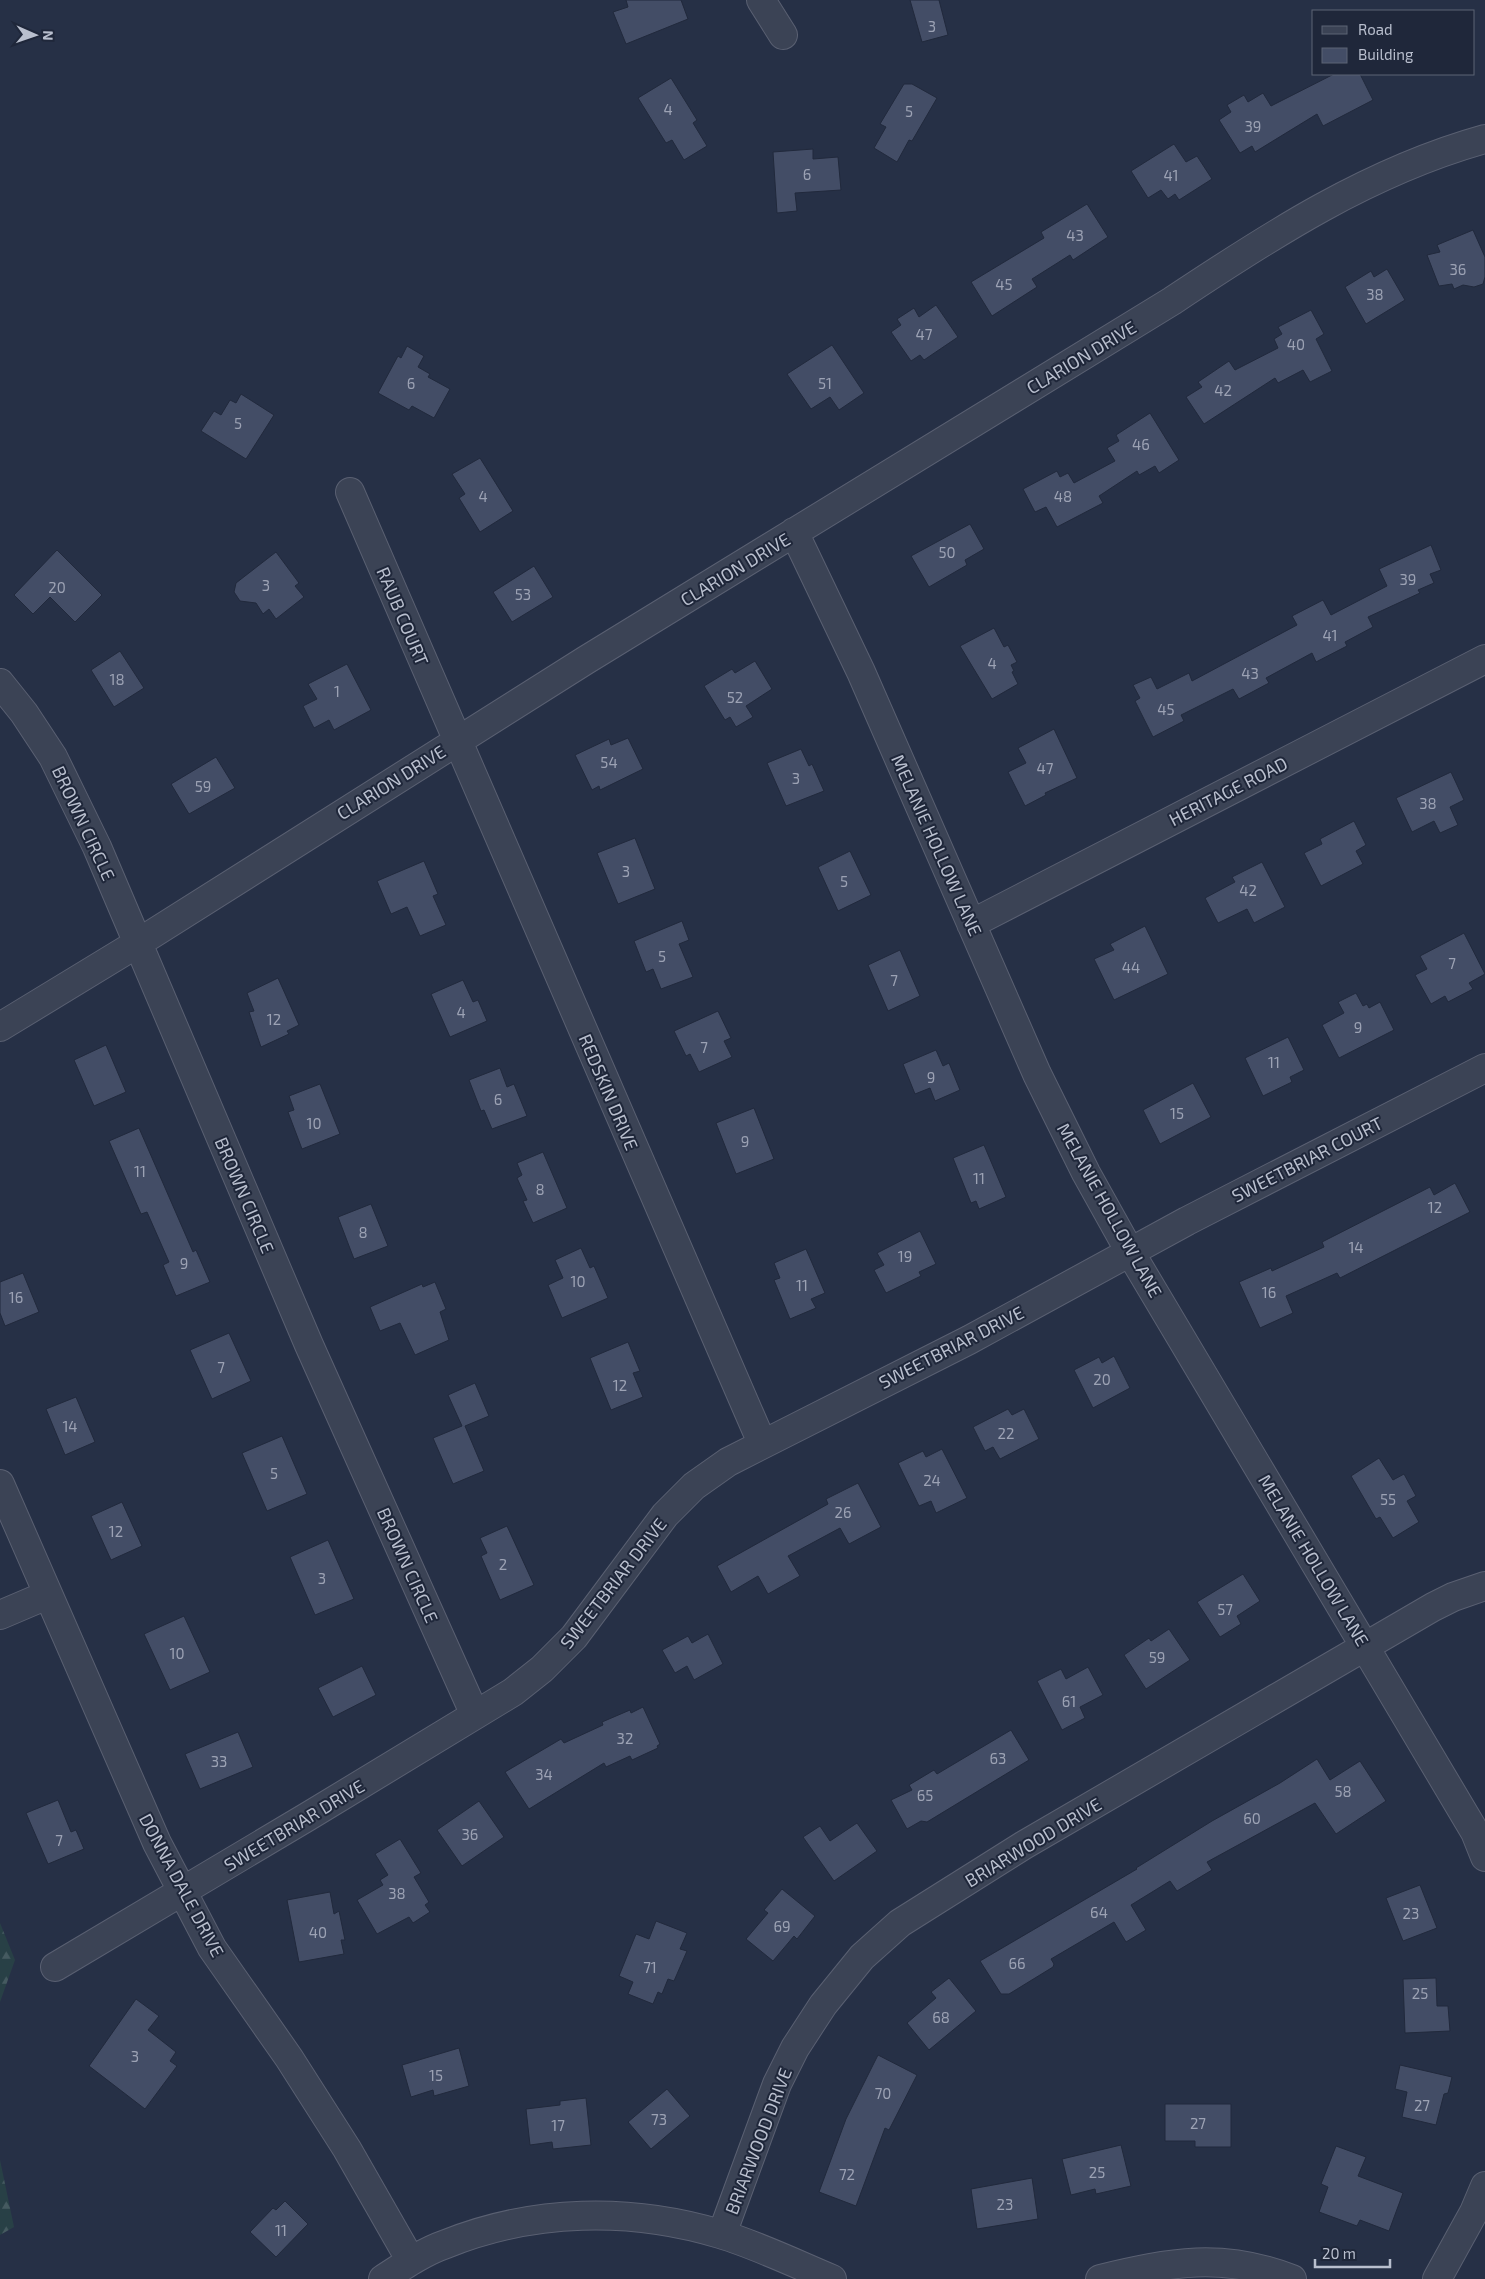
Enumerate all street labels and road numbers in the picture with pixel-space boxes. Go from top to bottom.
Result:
street label: CLARION DRIVE [1022,316,1140,398]
street label: CLARION DRIVE [676,528,794,610]
street label: RAUB COURT [372,563,434,669]
street label: CLARION DRIVE [333,740,449,824]
street label: MELANIE HOLLOW LANE [887,751,987,939]
street label: HERITAGE ROAD [1165,752,1291,830]
street label: BROWN CIRCLE [48,762,120,884]
street label: REDSKIN DRIVE [575,1031,643,1153]
street label: SWEETBRIAR COURT [1228,1111,1387,1207]
street label: MELANIE HOLLOW LANE [1053,1119,1167,1301]
street label: BROWN CIRCLE [211,1134,279,1256]
street label: SWEETBRIAR DRIVE [875,1301,1027,1393]
street label: MELANIE HOLLOW LANE [1254,1470,1374,1650]
street label: BROWN CIRCLE [373,1504,443,1626]
street label: SWEETBRIAR DRIVE [555,1513,671,1653]
street label: SWEETBRIAR DRIVE [220,1774,368,1876]
street label: BRIARWOOD DRIVE [961,1793,1105,1891]
street label: DONNA DALE DRIVE [135,1809,229,1961]
street label: BRIARWOOD DRIVE [720,2065,796,2217]

